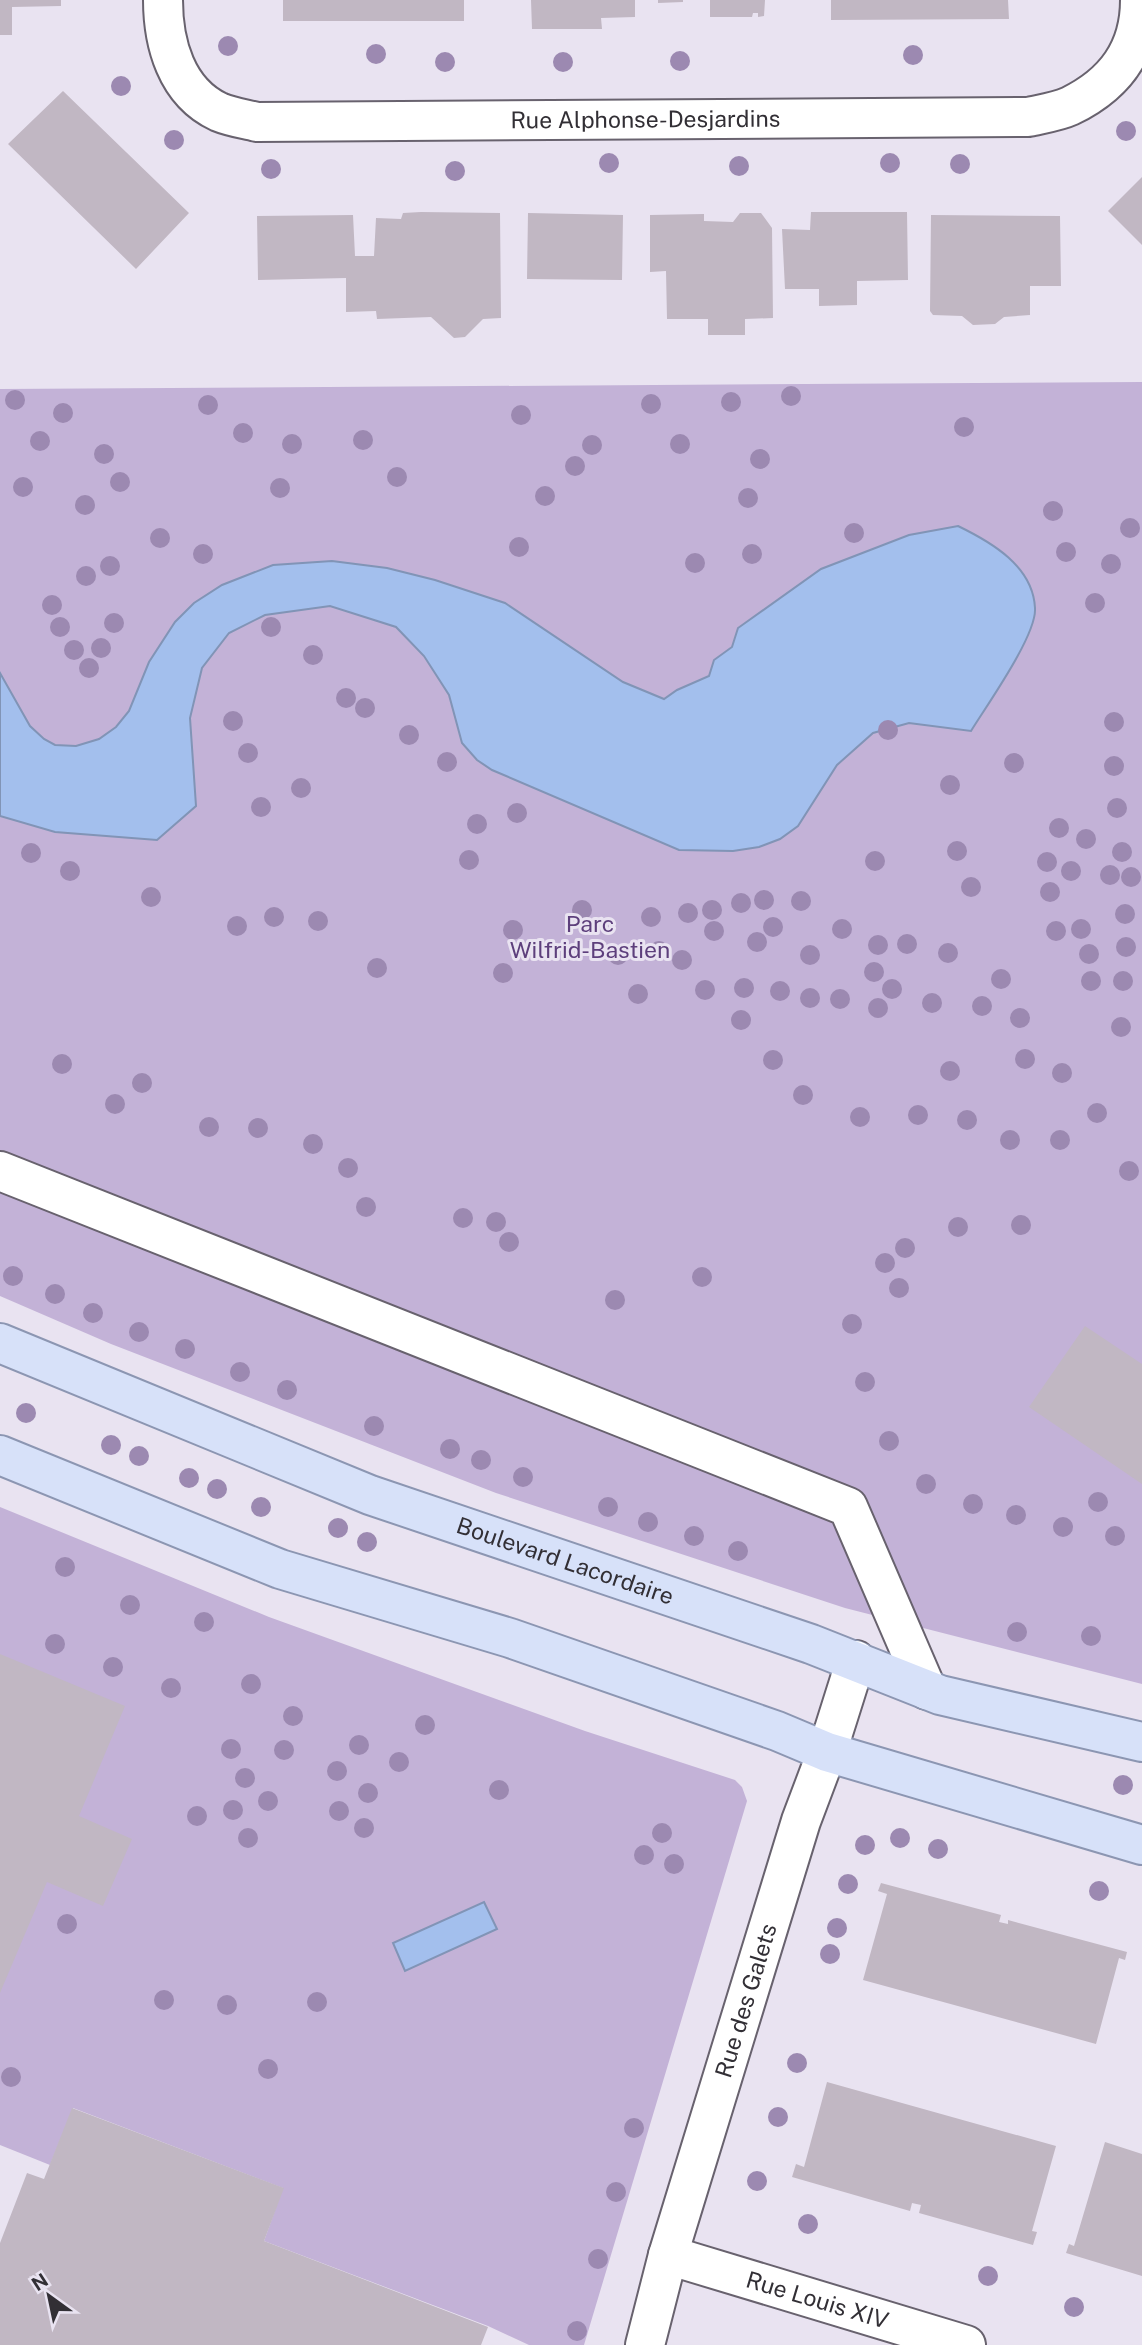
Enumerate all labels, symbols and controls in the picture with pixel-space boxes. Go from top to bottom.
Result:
street label: Rue Alphonse-Desjardins [510,105,780,133]
park label: Parc Wilfrid-Bastien [510,910,670,963]
street label: Boulevard Lacordaire [453,1511,677,1610]
street label: Rue des Galets [709,1920,782,2081]
north arrow [14,2261,84,2331]
street label: Rue Louis XIV [743,2265,892,2334]
text: N [28,2268,52,2295]

